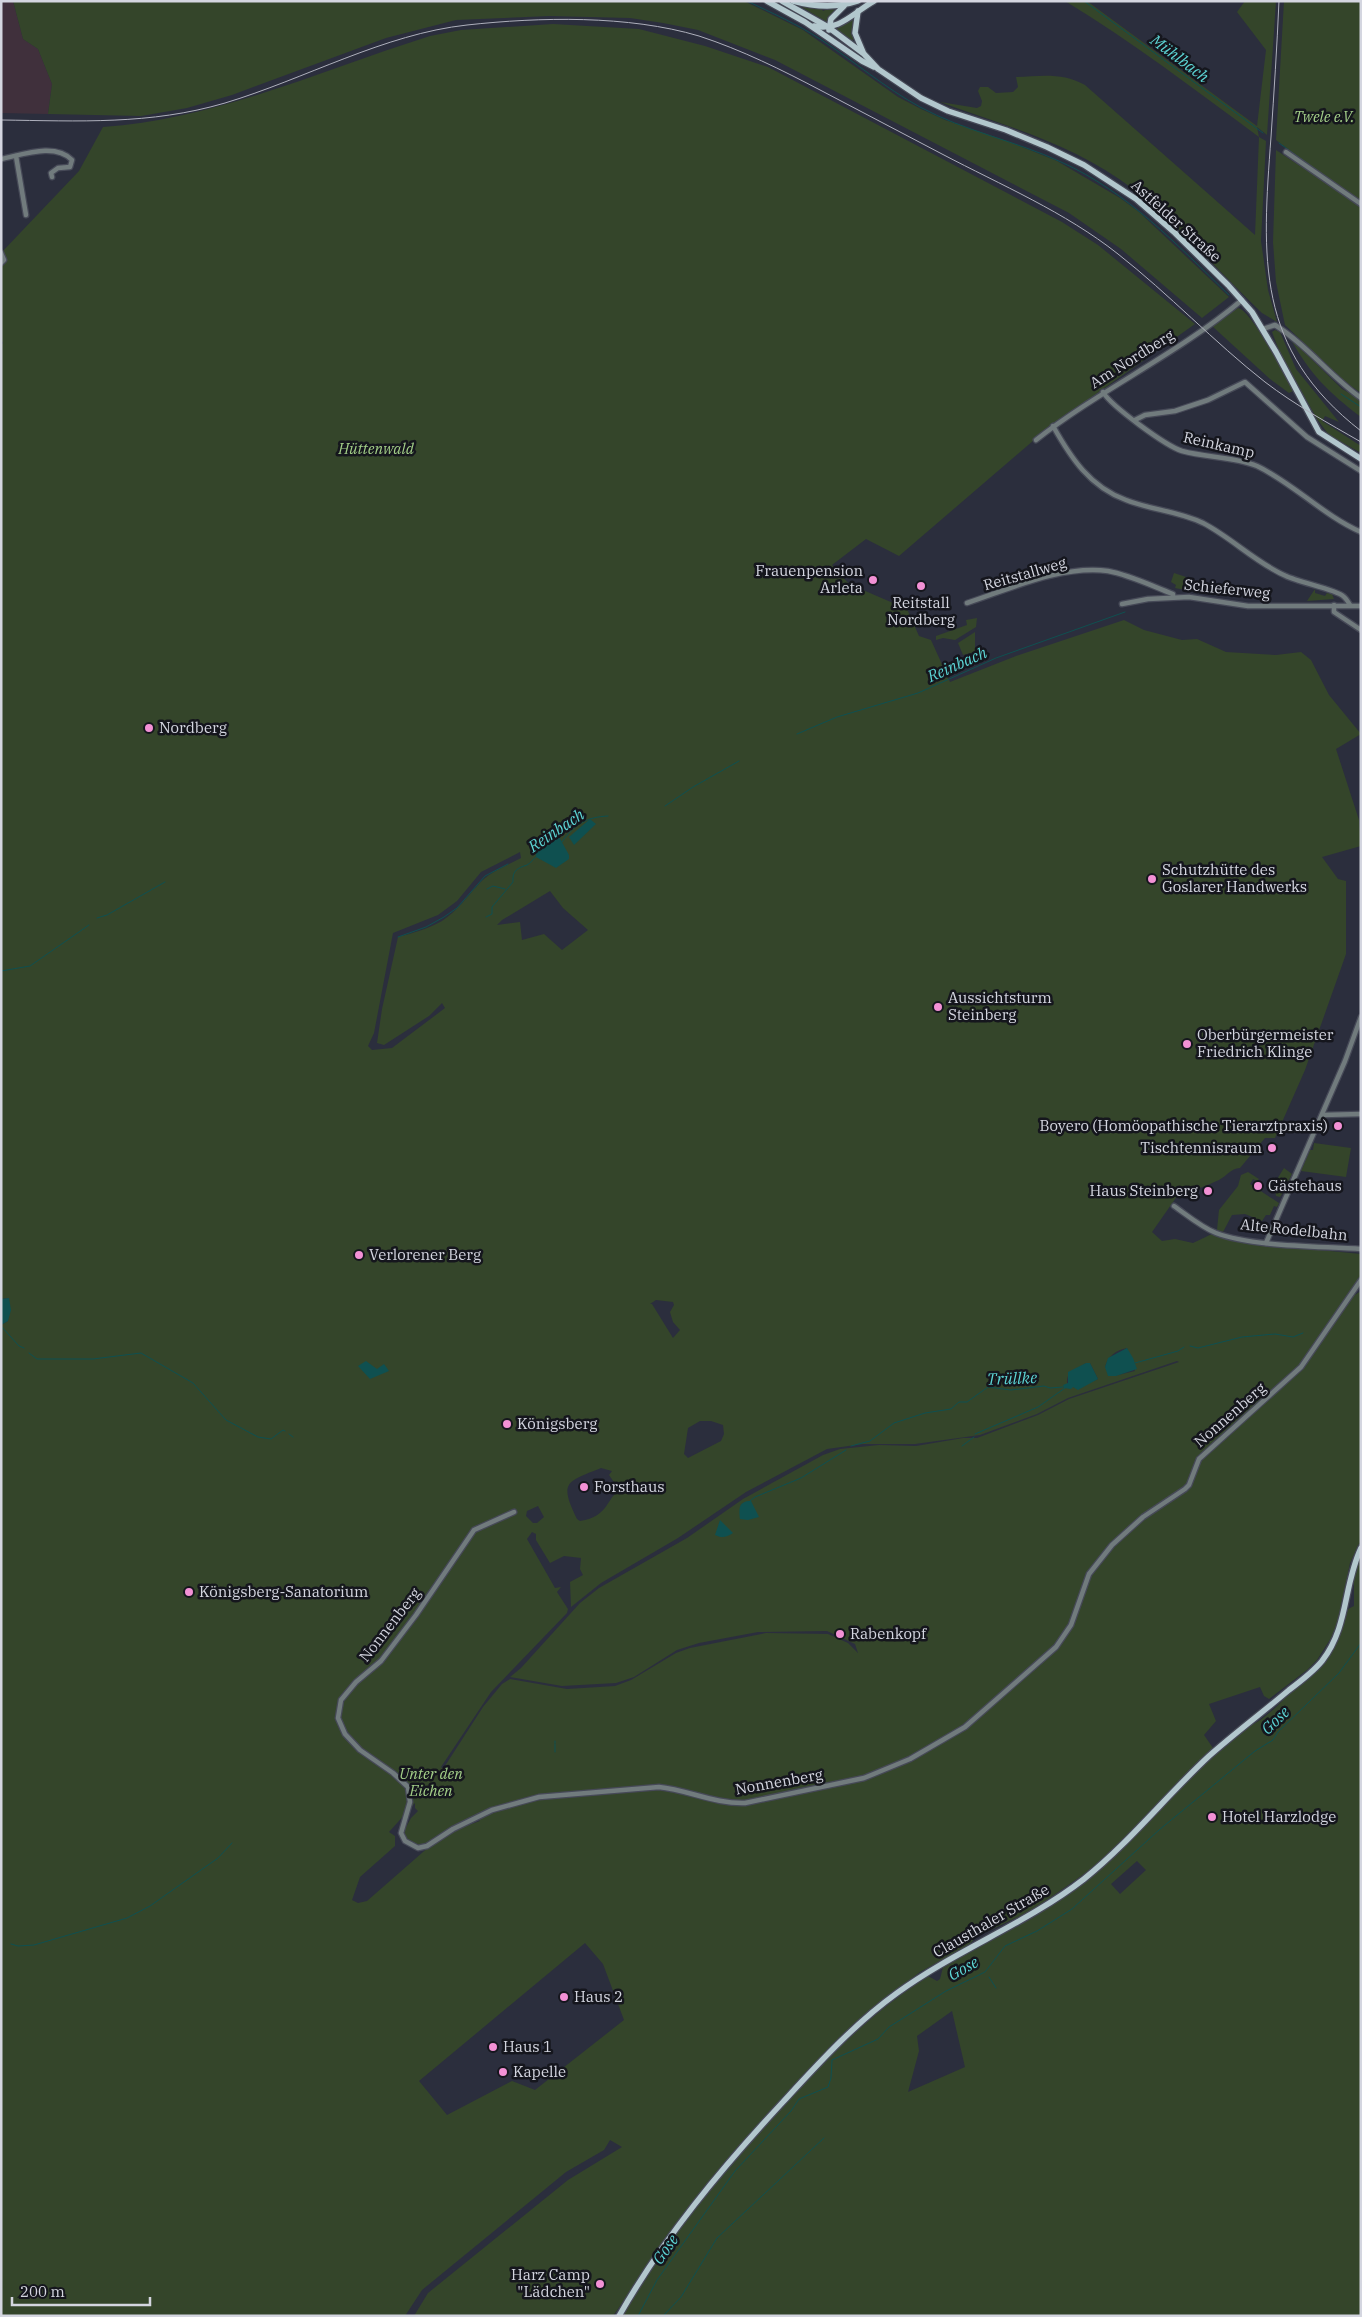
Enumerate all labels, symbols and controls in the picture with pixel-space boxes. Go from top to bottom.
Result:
water label: Mühlbach [1146,29,1213,86]
park label: Twele e.V. [1294,107,1354,126]
street label: Astfelder Straße [1128,175,1225,266]
street label: Am Nordberg [1086,325,1177,392]
street label: Reinkamp [1182,427,1257,462]
park label: Hüttenwald [337,439,415,458]
street label: Reitstallweg [981,553,1069,594]
place label: Frauenpension Arleta [755,561,863,597]
marker: Frauenpension Arleta [867,574,879,586]
street label: Schieferweg [1183,575,1271,602]
marker: Reitstall Nordberg [915,580,927,592]
place label: Reitstall Nordberg [887,593,955,629]
water label: Reinbach [923,642,990,686]
place label: Nordberg [159,718,227,737]
marker: Nordberg [143,722,155,734]
water label: Reinbach [523,804,588,857]
place label: Schutzhütte des Goslarer Handwerks [1162,860,1307,896]
marker: Schutzhütte des Goslarer Handwerks [1146,873,1158,885]
place label: Aussichtsturm Steinberg [948,988,1052,1024]
marker: Aussichtsturm Steinberg [932,1001,944,1013]
place label: Oberbürgermeister Friedrich Klinge [1197,1025,1334,1061]
marker: Oberbürgermeister Friedrich Klinge [1181,1038,1193,1050]
place label: Boyero (Homöopathische Tierarztpraxis) [1039,1116,1328,1135]
marker: Boyero (Homöopathische Tierarztpraxis) [1332,1120,1344,1132]
place label: Tischtennisraum [1140,1138,1262,1157]
marker: Tischtennisraum [1266,1142,1278,1154]
place label: Gästehaus [1268,1176,1342,1195]
marker: Gästehaus [1252,1180,1264,1192]
place label: Haus Steinberg [1090,1181,1198,1200]
marker: Haus Steinberg [1202,1185,1214,1197]
street label: Alte Rodelbahn [1239,1214,1349,1245]
place label: Verlorener Berg [369,1245,481,1264]
marker: Verlorener Berg [353,1249,365,1261]
water label: Trüllke [987,1367,1037,1389]
street label: Nonnenberg [1190,1378,1269,1451]
place label: Königsberg [517,1414,597,1433]
marker: Königsberg [501,1418,513,1430]
place label: Forsthaus [594,1477,665,1496]
marker: Forsthaus [578,1481,590,1493]
place label: Königsberg-Sanatorium [199,1582,368,1601]
street label: Nonnenberg [355,1584,424,1666]
marker: Königsberg-Sanatorium [183,1586,195,1598]
place label: Rabenkopf [850,1624,927,1643]
marker: Rabenkopf [834,1628,846,1640]
water label: Gose [1257,1702,1293,1738]
park label: Unter den Eichen [399,1764,463,1800]
street label: Nonnenberg [734,1764,824,1799]
place label: Hotel Harzlodge [1222,1807,1336,1826]
marker: Hotel Harzlodge [1206,1811,1218,1823]
street label: Clausthaler Straße [929,1880,1052,1962]
water label: Gose [944,1952,982,1984]
place label: Haus 2 [574,1987,623,2006]
marker: Haus 2 [558,1991,570,2003]
place label: Haus 1 [503,2037,552,2056]
marker: Haus 1 [487,2041,499,2053]
place label: Kapelle [513,2062,566,2081]
marker: Kapelle [497,2066,509,2078]
water label: Gose [648,2230,682,2268]
place label: Harz Camp "Lädchen" [511,2265,590,2301]
scale bar [12,2274,150,2306]
marker: Harz Camp "Lädchen" [594,2278,606,2290]
text: 200 m [20,2282,65,2301]

